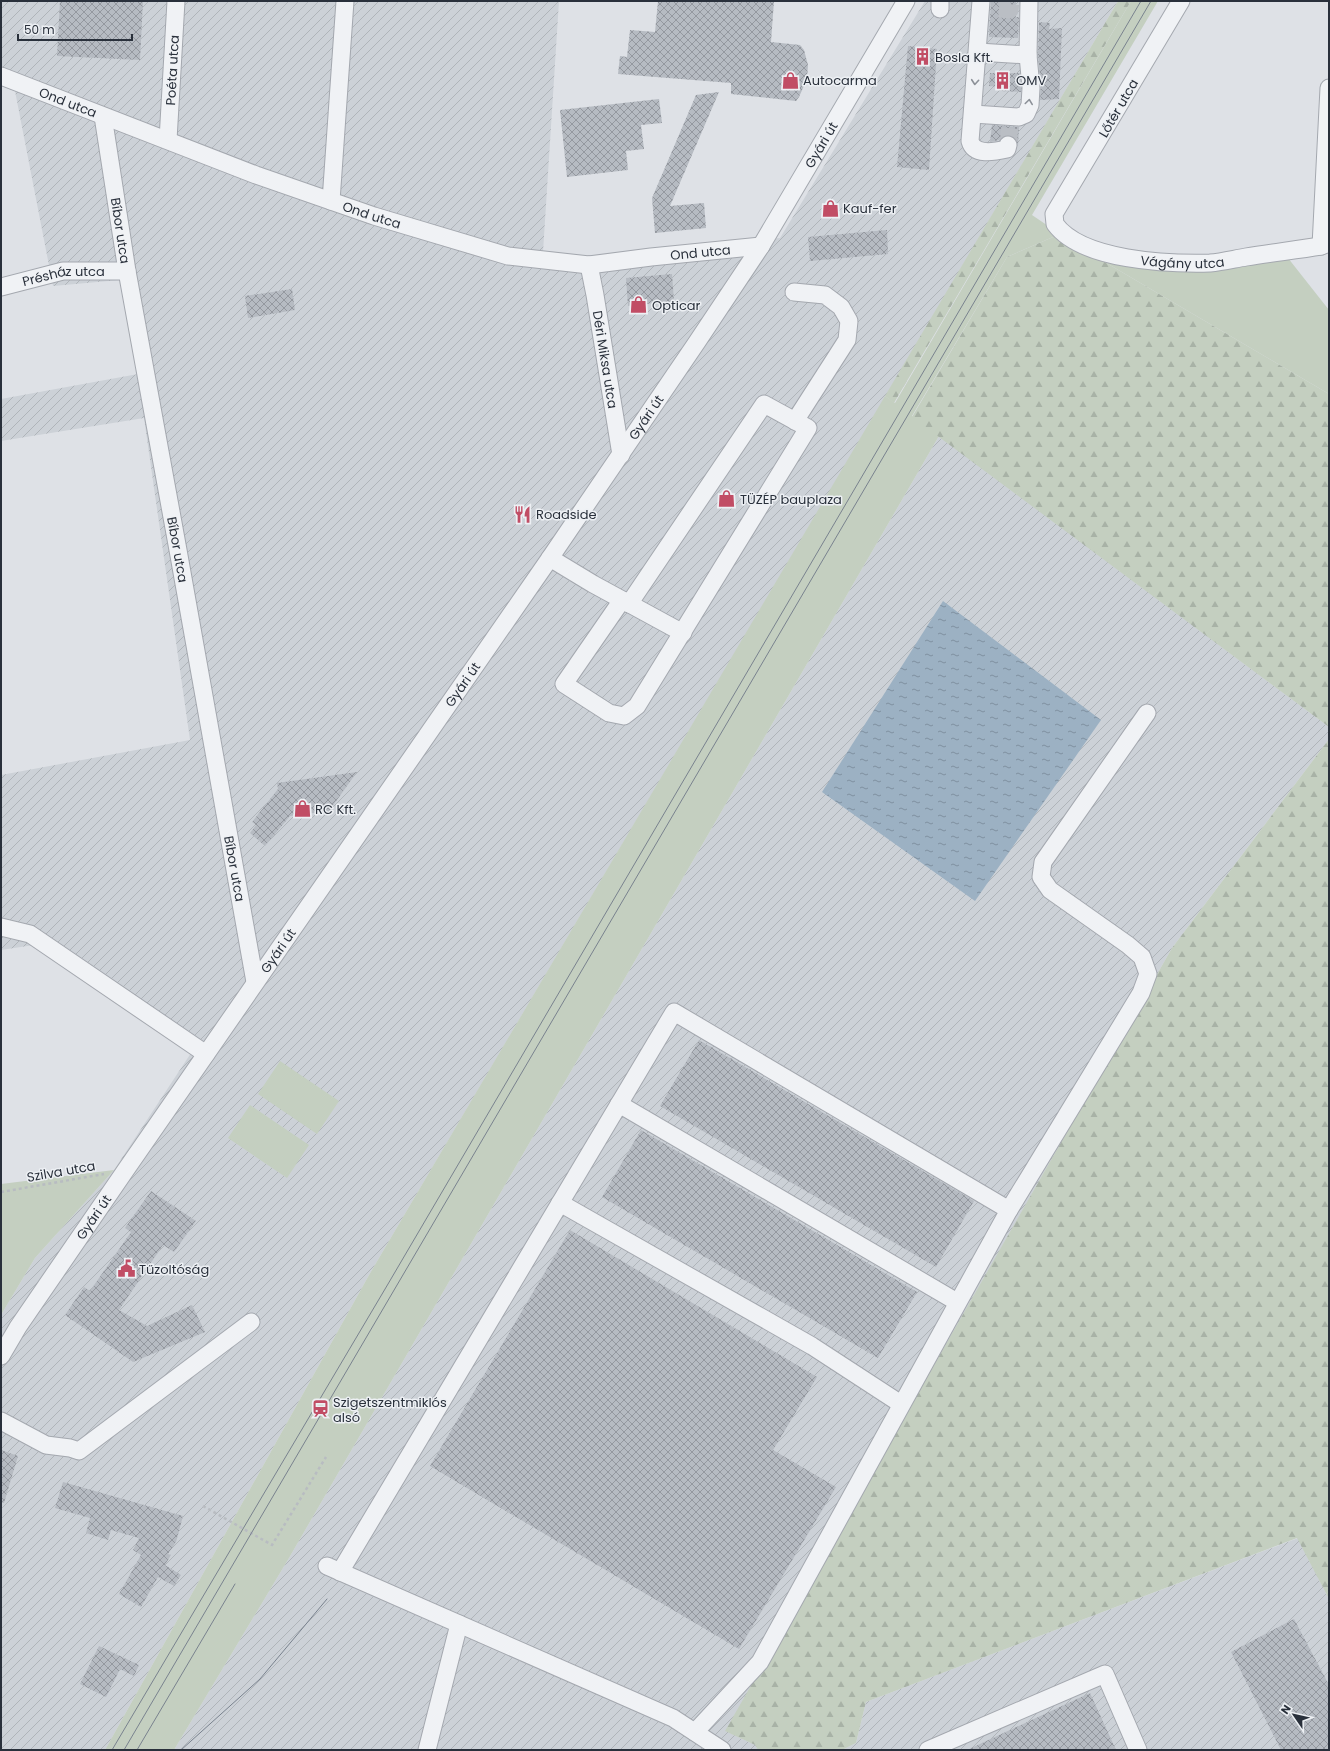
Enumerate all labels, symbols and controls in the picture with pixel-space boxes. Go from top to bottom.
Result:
scale bar [18,16,132,42]
text: 50 m [24,21,55,38]
street label: Poéta utca [161,34,184,106]
building icon: Bosla Kft. [912,47,932,67]
place label: Bosla Kft. [935,48,993,67]
shop icon: Autocarma [780,70,800,90]
building icon: OMV [993,70,1013,90]
place label: Autocarma [803,71,877,90]
place label: OMV [1016,71,1046,90]
street label: Lőtér utca [1094,75,1143,141]
one-way arrow [971,79,980,85]
street label: Ond utca [36,83,100,122]
one-way arrow [1024,98,1033,105]
street label: Gyári út [800,118,843,172]
street label: Bíbor utca [106,196,135,265]
street label: Ond utca [340,197,403,234]
shop icon: Kauf-fer [820,198,840,218]
place label: Kauf-fer [843,199,897,218]
street label: Ond utca [669,240,732,265]
street label: Vágány utca [1139,251,1226,273]
street label: Présház utca [20,262,105,291]
shop icon: Opticar [629,295,649,315]
place label: Opticar [652,296,701,315]
street label: Déri Miksa utca [588,309,622,410]
street label: Gyári út [624,391,669,444]
shop icon: TÜZÉP bauplaza [717,489,737,509]
place label: TÜZÉP bauplaza [740,490,842,509]
restaurant icon: Roadside [513,504,533,524]
place label: Roadside [536,505,597,524]
street label: Bíbor utca [162,515,193,584]
street label: Gyári út [441,658,485,711]
shop icon: RC Kft. [292,799,312,819]
place label: RC Kft. [315,800,356,819]
street label: Bíbor utca [219,834,249,903]
street label: Gyári út [256,924,301,977]
street label: Szilva utca [25,1156,97,1187]
street label: Gyári út [72,1191,116,1244]
public building icon: Tűzoltóság [116,1259,136,1279]
place label: Tűzoltóság [139,1260,209,1279]
place label: Szigetszentmiklós alsó [333,1393,447,1427]
station icon: Szigetszentmiklós alsó [310,1399,330,1419]
north arrow [1274,1695,1314,1735]
text: N [1277,1702,1295,1717]

